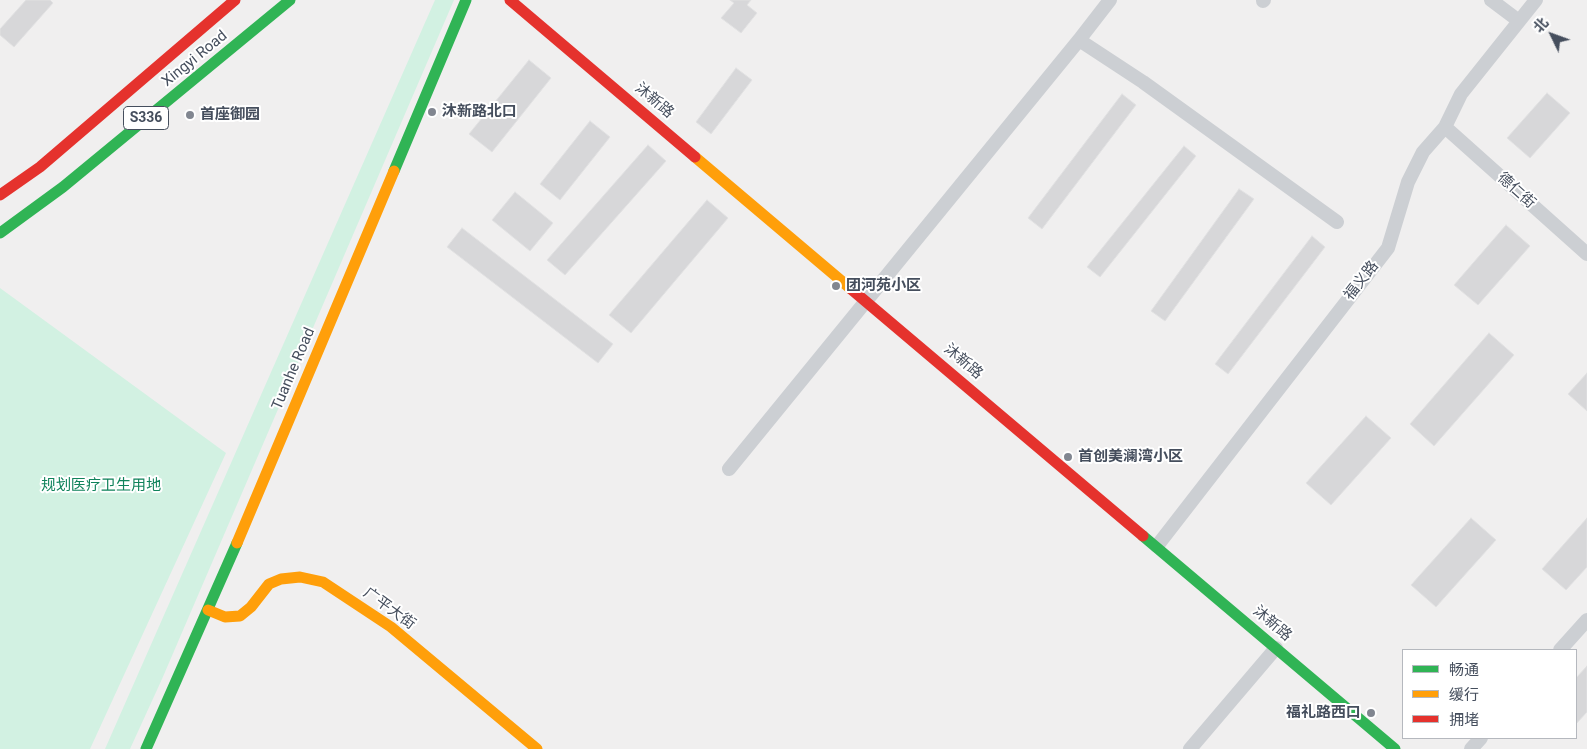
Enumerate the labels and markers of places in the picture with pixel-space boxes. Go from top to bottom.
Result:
place label: 沐新路北口 [442,103,517,121]
place label: 首座御园 [200,106,260,124]
marker: 沐新路北口 [426,106,438,118]
marker: 首座御园 [184,109,196,121]
place label: 团河苑小区 [846,277,921,295]
marker: 团河苑小区 [830,280,842,292]
place label: 首创美澜湾小区 [1078,448,1183,466]
marker: 首创美澜湾小区 [1062,451,1074,463]
place label: 福礼路西口 [1286,704,1361,722]
marker: 福礼路西口 [1365,707,1377,719]

